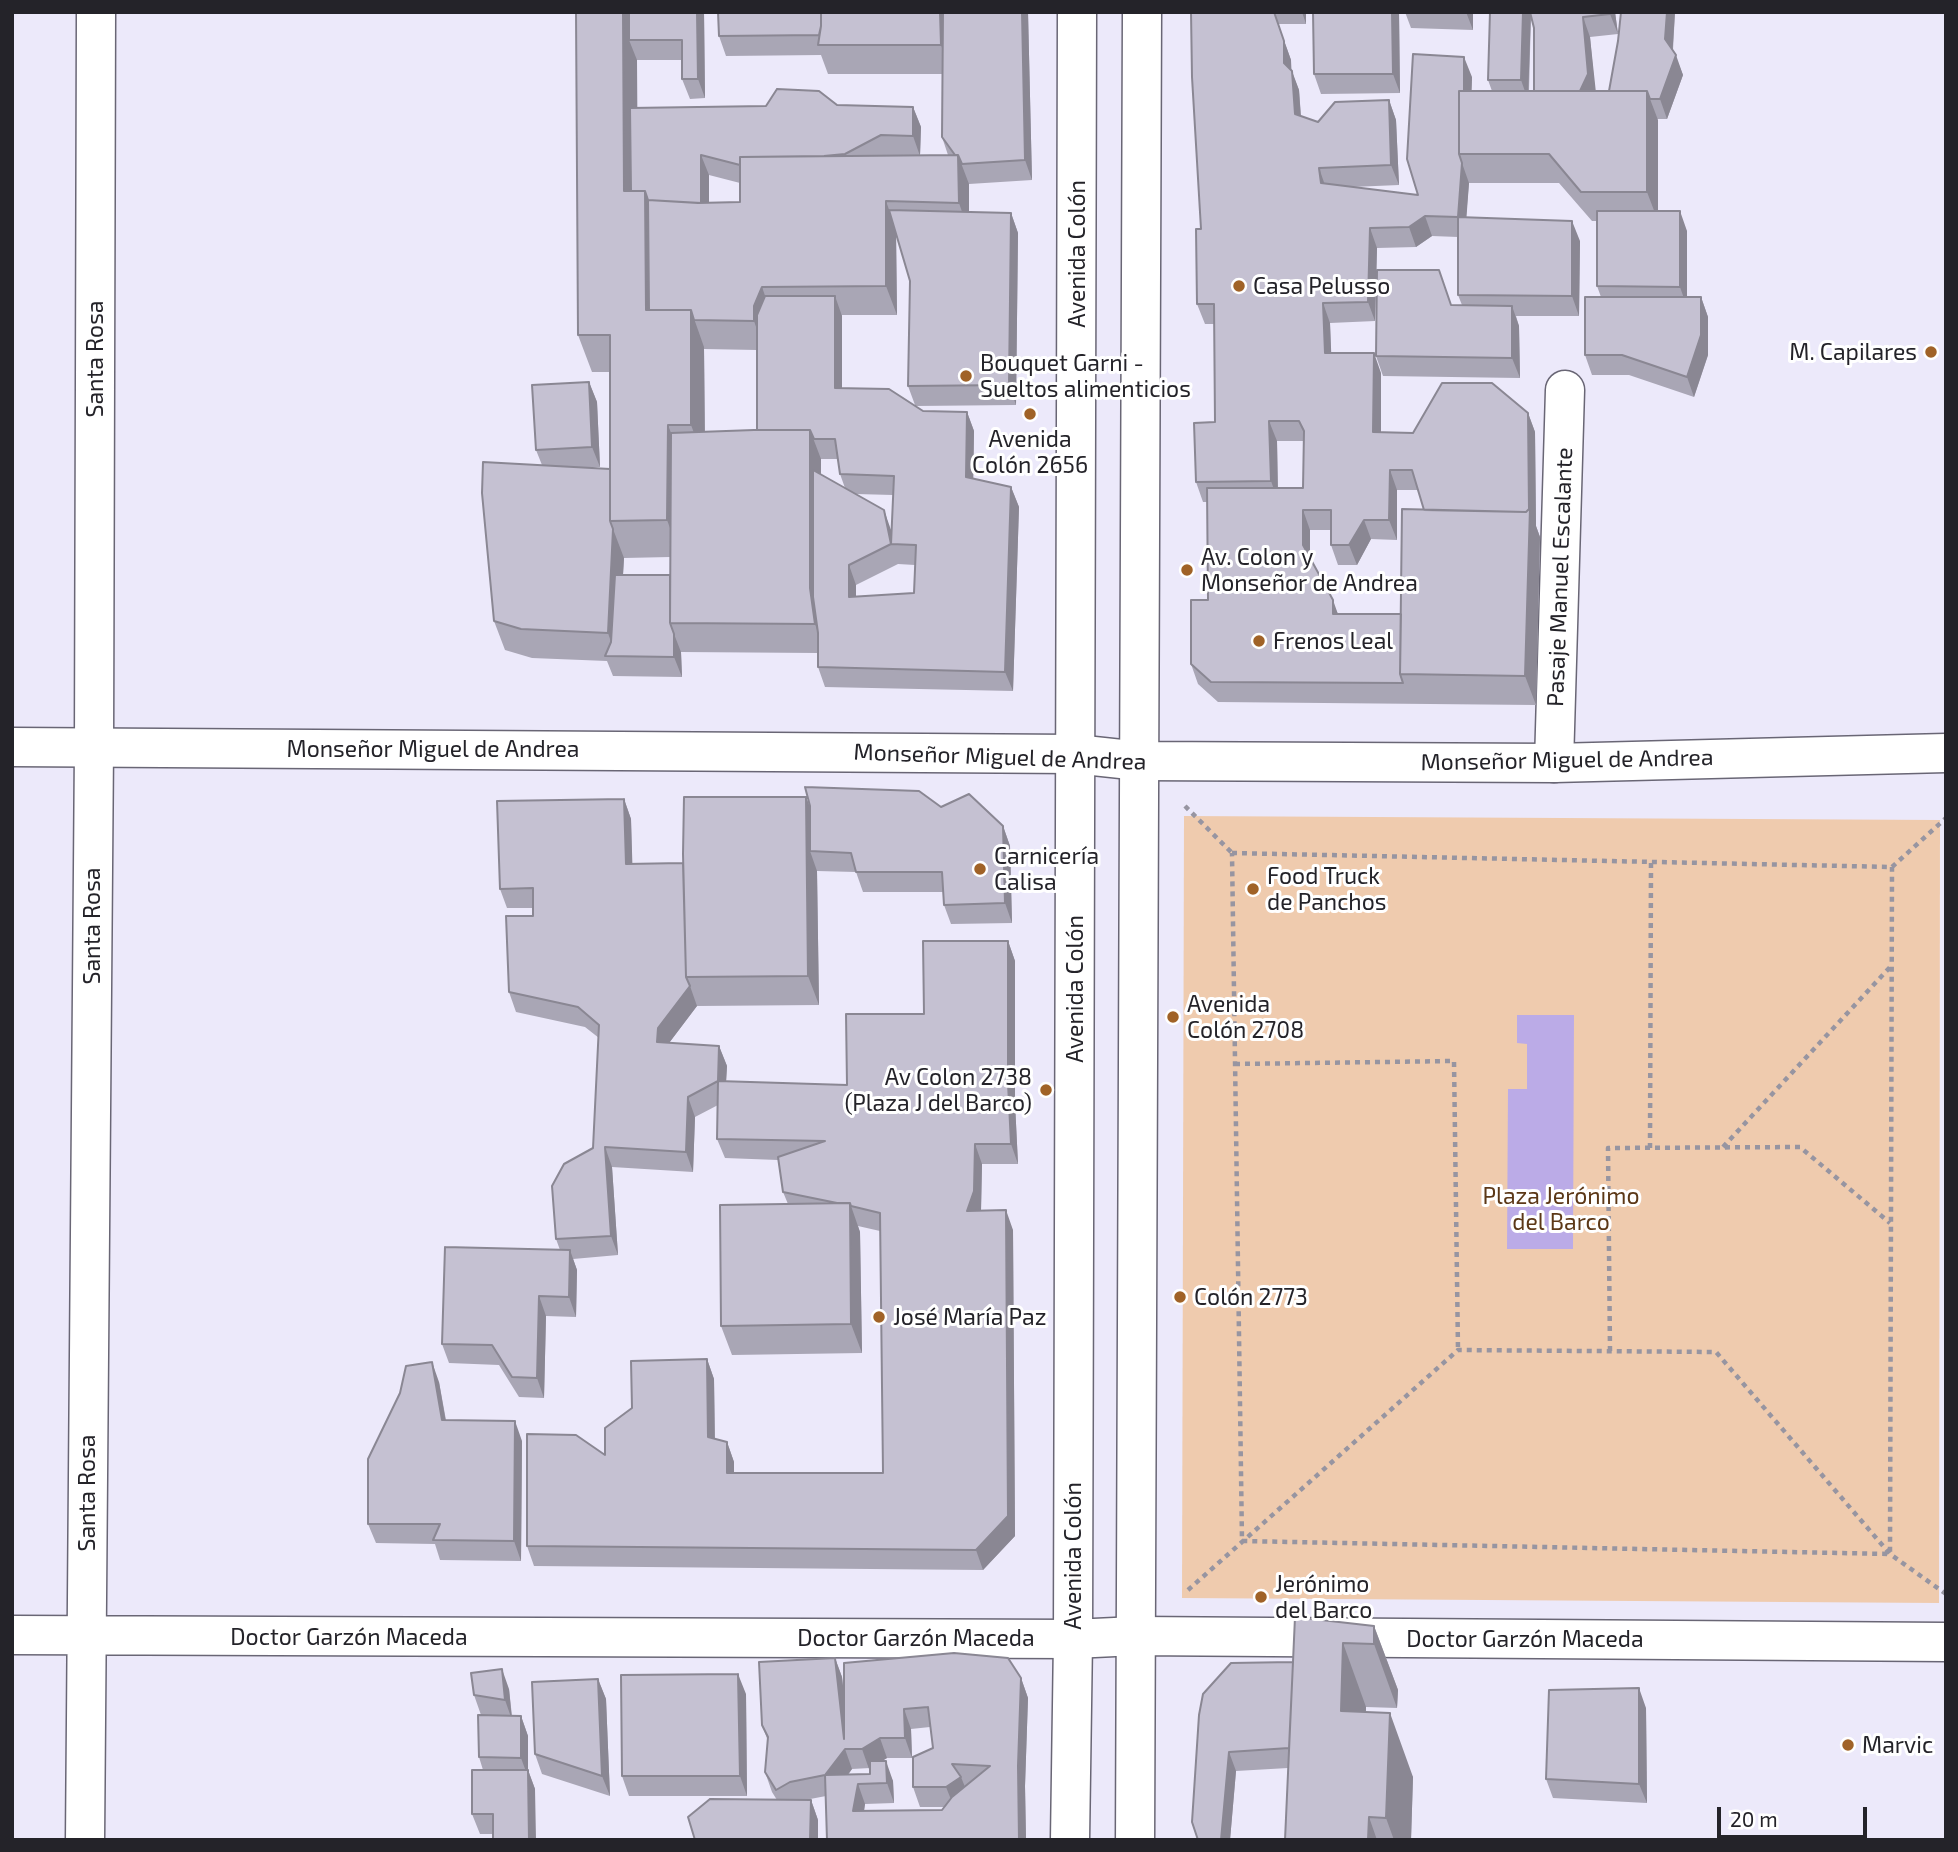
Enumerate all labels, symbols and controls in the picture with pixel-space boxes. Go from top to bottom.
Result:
street label: Avenida Colón [1063,180,1091,328]
place label: Casa Pelusso [1253,272,1390,300]
marker: Casa Pelusso [1231,278,1247,294]
street label: Santa Rosa [81,301,109,417]
place label: M. Capilares [1789,338,1917,366]
marker: M. Capilares [1923,344,1939,360]
place label: Bouquet Garni - Sueltos alimenticios [980,349,1191,403]
marker: Bouquet Garni - Sueltos alimenticios [958,368,974,384]
marker: Avenida Colón 2656 [1022,406,1038,422]
place label: Avenida Colón 2656 [972,425,1088,479]
street label: Pasaje Manuel Escalante [1542,447,1578,707]
place label: Av. Colon y Monseñor de Andrea [1201,543,1418,597]
marker: Av. Colon y Monseñor de Andrea [1179,562,1195,578]
place label: Frenos Leal [1273,627,1393,655]
marker: Frenos Leal [1251,633,1267,649]
street label: Monseñor Miguel de Andrea [287,735,579,763]
street label: Monseñor Miguel de Andrea [853,738,1147,776]
street label: Monseñor Miguel de Andrea [1420,744,1714,776]
place label: Carnicería Calisa [994,842,1099,896]
marker: Carnicería Calisa [972,861,988,877]
place label: Food Truck de Panchos [1267,862,1386,916]
street label: Santa Rosa [78,868,106,984]
marker: Food Truck de Panchos [1245,881,1261,897]
street label: Avenida Colón [1061,915,1089,1063]
place label: Avenida Colón 2708 [1187,990,1304,1044]
marker: Avenida Colón 2708 [1165,1009,1181,1025]
place label: Av Colon 2738 (Plaza J del Barco) [844,1063,1032,1117]
marker: Av Colon 2738 (Plaza J del Barco) [1038,1082,1054,1098]
park label: Plaza Jerónimo del Barco [1483,1182,1639,1236]
place label: Colón 2773 [1194,1283,1308,1311]
marker: Colón 2773 [1172,1289,1188,1305]
place label: José María Paz [893,1303,1046,1331]
marker: José María Paz [871,1309,887,1325]
street label: Santa Rosa [73,1435,101,1551]
street label: Avenida Colón [1059,1482,1087,1630]
place label: Jerónimo del Barco [1275,1570,1372,1624]
marker: Jerónimo del Barco [1253,1589,1269,1605]
street label: Doctor Garzón Maceda [230,1623,468,1651]
street label: Doctor Garzón Maceda [797,1624,1035,1652]
street label: Doctor Garzón Maceda [1406,1625,1644,1653]
place label: Marvic [1862,1731,1933,1759]
marker: Marvic [1840,1737,1856,1753]
scale bar [1720,1792,1870,1836]
text: 20 m [1730,1806,1778,1831]

